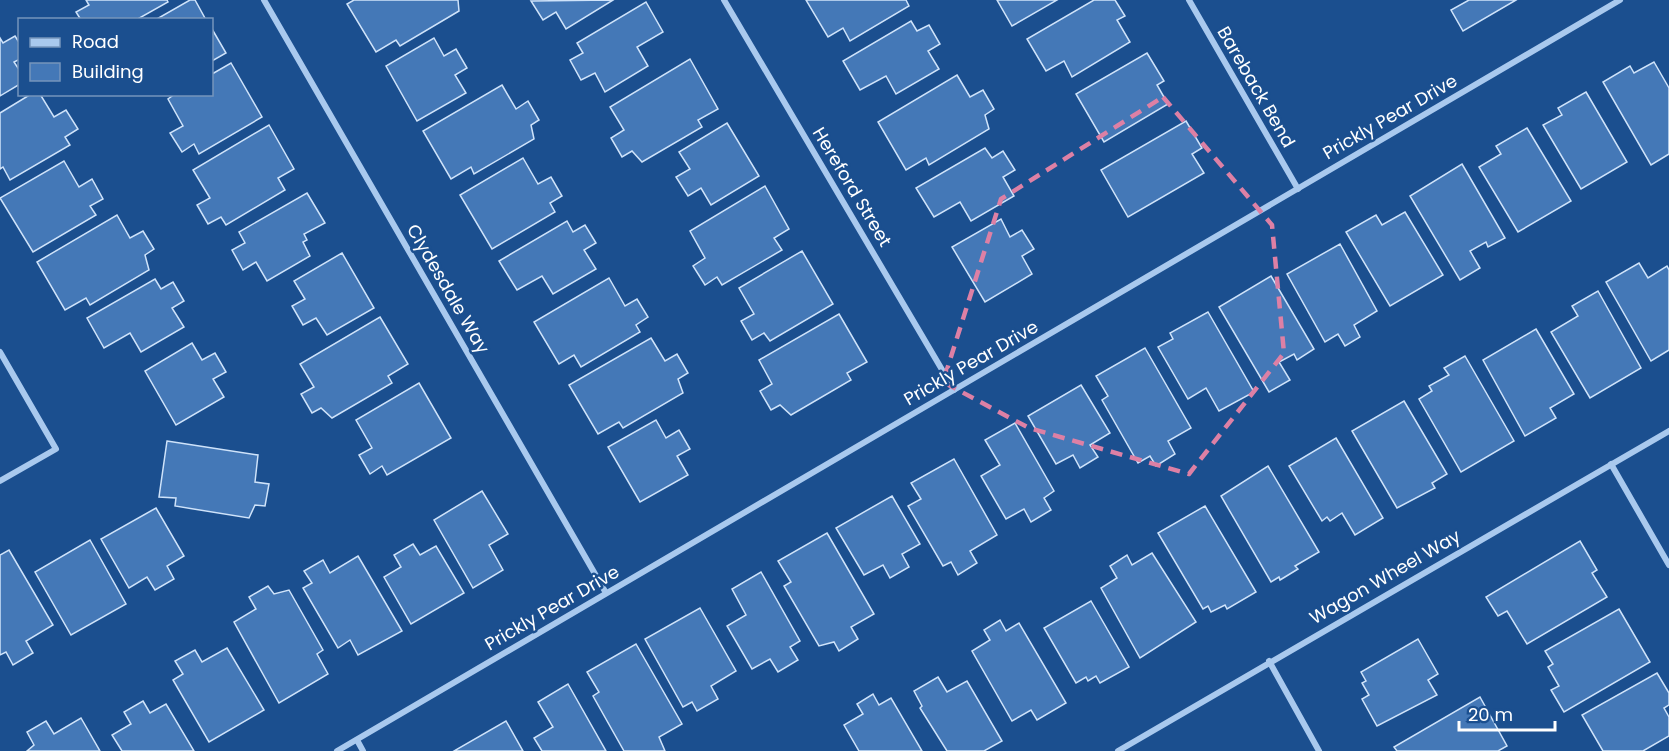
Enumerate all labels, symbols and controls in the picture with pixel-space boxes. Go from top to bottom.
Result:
legend [18,18,213,96]
street label: Bareback Bend [1212,21,1301,152]
text: Road [72,29,119,54]
text: Building [72,59,144,84]
street label: Prickly Pear Drive [1318,68,1462,165]
street label: Hereford Street [807,122,898,251]
street label: Clydesdale Way [401,219,496,358]
street label: Prickly Pear Drive [899,314,1043,411]
street label: Wagon Wheel Way [1305,523,1465,630]
street label: Prickly Pear Drive [480,559,624,656]
scale bar [1459,694,1555,732]
text: 20 m [1468,702,1513,727]

